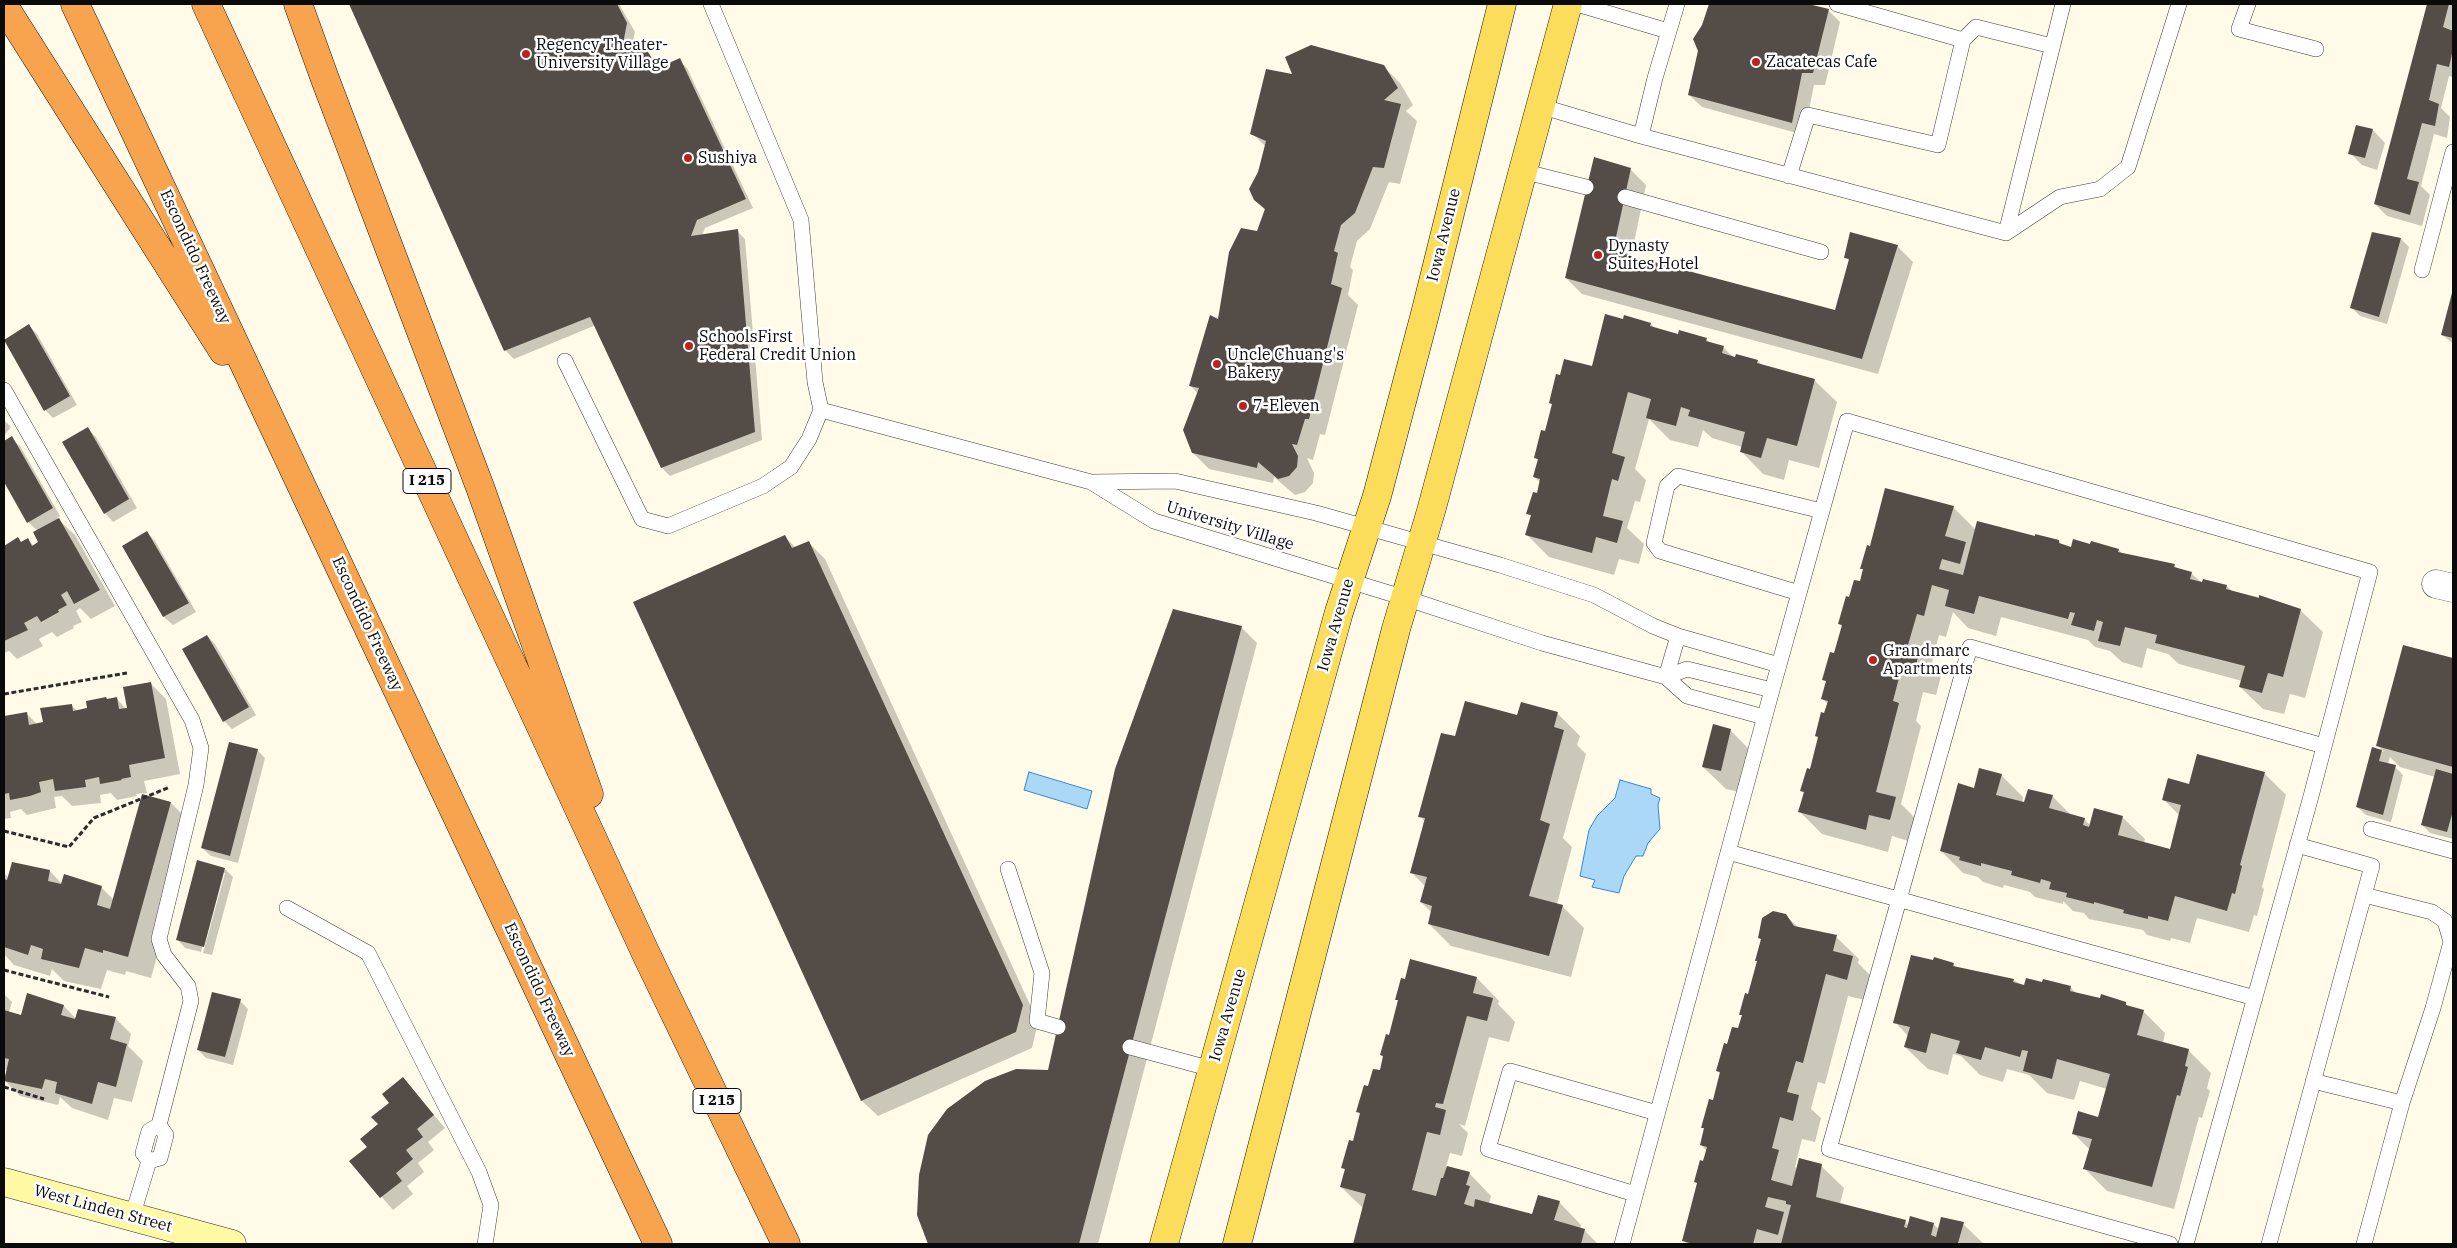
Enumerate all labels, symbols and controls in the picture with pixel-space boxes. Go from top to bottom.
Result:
place label: Regency Theater- University Village [536,35,669,73]
marker: Regency Theater- University Village [520,48,532,60]
place label: Zacatecas Cafe [1766,52,1877,72]
marker: Zacatecas Cafe [1750,56,1762,68]
place label: Sushiya [698,148,757,168]
marker: Sushiya [682,152,694,164]
street label: Iowa Avenue [1423,186,1465,284]
street label: Escondido Freeway [155,187,235,327]
place label: Dynasty Suites Hotel [1608,236,1699,274]
marker: Dynasty Suites Hotel [1592,249,1604,261]
place label: SchoolsFirst Federal Credit Union [699,327,856,365]
marker: SchoolsFirst Federal Credit Union [683,340,695,352]
place label: Uncle Chuang's Bakery [1227,345,1344,383]
marker: Uncle Chuang's Bakery [1211,358,1223,370]
place label: 7-Eleven [1253,396,1320,416]
marker: 7-Eleven [1237,400,1249,412]
road number: I 215 [403,468,451,494]
street label: University Village [1164,497,1296,555]
street label: Escondido Freeway [327,554,407,694]
street label: Iowa Avenue [1314,576,1358,674]
place label: Grandmarc Apartments [1883,641,1973,679]
marker: Grandmarc Apartments [1867,654,1879,666]
street label: Escondido Freeway [499,920,579,1060]
street label: Iowa Avenue [1206,966,1250,1064]
road number: I 215 [693,1088,741,1114]
street label: West Linden Street [32,1181,174,1237]

